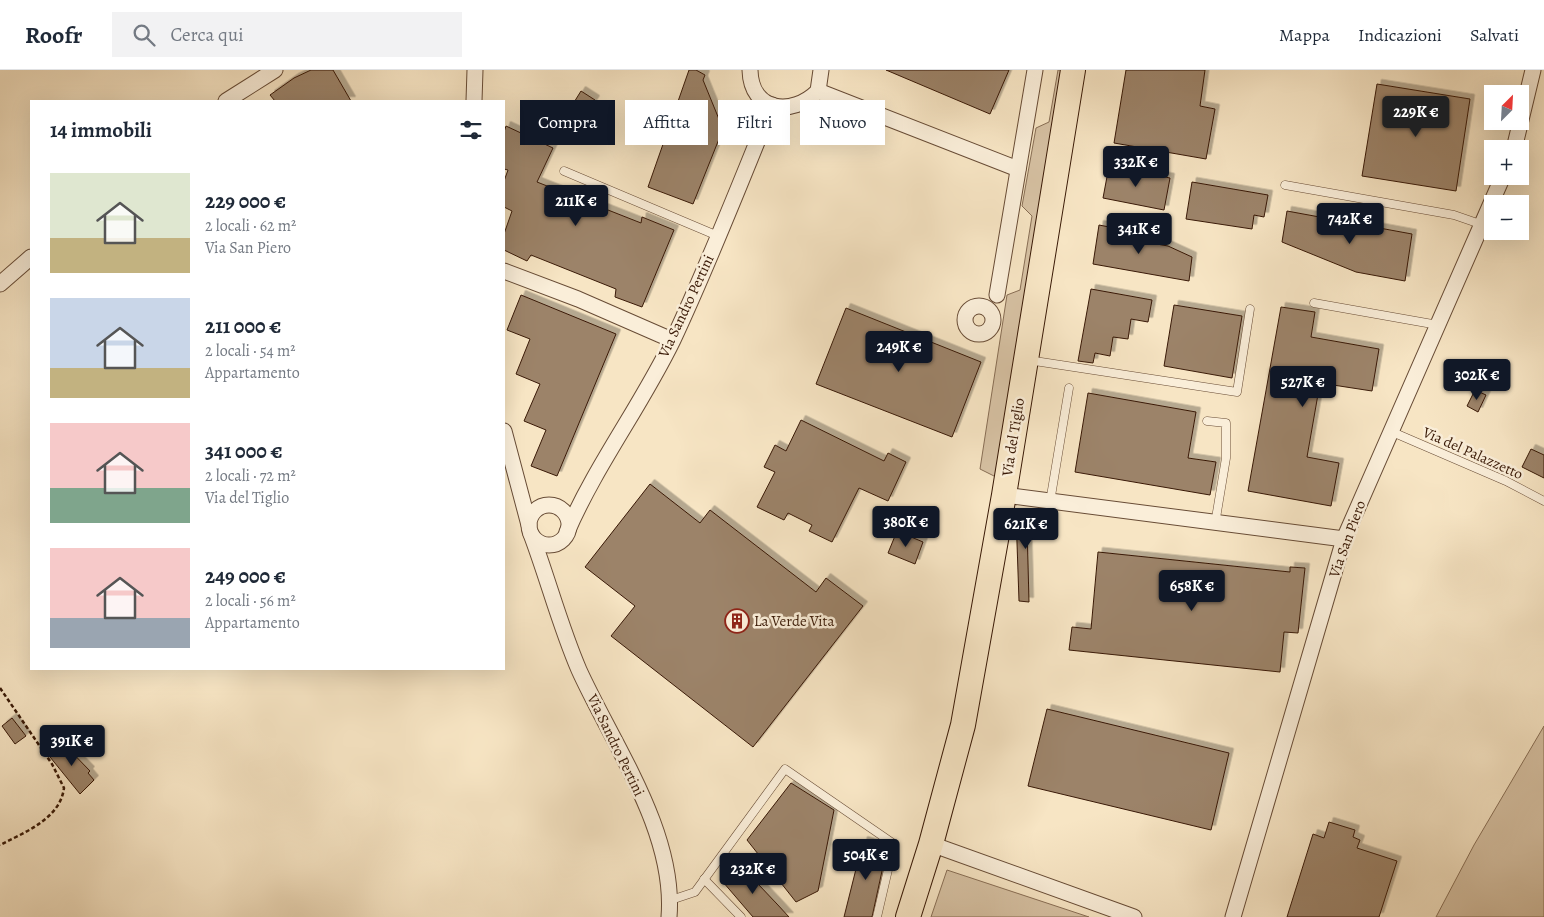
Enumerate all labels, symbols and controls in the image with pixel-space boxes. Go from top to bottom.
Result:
search box [112,12,462,57]
text: Roofr [25,19,82,51]
icon: search [130,21,158,49]
text: Cerca qui [170,22,244,48]
text: Mappa [1279,23,1330,47]
text: Indicazioni [1358,23,1442,47]
text: Salvati [1470,23,1519,47]
north arrow [1484,85,1529,130]
map controls [1484,85,1529,240]
pin: 229K € [1375,96,1457,138]
chip: Compra [520,100,615,145]
chip: Affitta [625,100,708,145]
chip: Filtri [718,100,790,145]
chip: Nuovo [800,100,885,145]
text: 229K € [1393,101,1439,123]
text: 14 immobili [50,116,152,144]
icon: filters [457,116,485,144]
button: + [1484,140,1529,185]
pin: 332K € [1095,146,1177,188]
text: 332K € [1114,151,1158,173]
pin: 211K € [535,184,617,227]
text: 229 000 € [205,187,286,215]
text: 211K € [555,190,597,212]
icon: home [90,193,150,253]
button: − [1484,195,1529,240]
pin: 742K € [1309,202,1391,245]
text: 742K € [1328,208,1372,230]
pin: 341K € [1098,212,1180,255]
text: 2 locali · 62 m² [205,215,296,237]
text: 341K € [1118,218,1160,240]
text: Via San Piero [205,237,291,259]
street label: Via Sandro Pertini [653,251,719,362]
text: 211 000 € [205,312,281,340]
icon: home [90,318,150,378]
pin: 249K € [858,330,940,373]
text: 249K € [876,336,922,358]
text: 2 locali · 54 m² [205,340,296,362]
pin: 302K € [1436,358,1518,401]
text: Appartamento [205,362,300,384]
text: 302K € [1454,364,1500,386]
pin: 527K € [1262,366,1344,408]
text: 527K € [1281,371,1325,393]
street label: Via del Tiglio [997,396,1029,479]
street label: Via del Palazzetto [1419,422,1526,484]
text: 341 000 € [205,437,282,465]
icon: home [90,443,150,503]
text: 2 locali · 72 m² [205,465,296,487]
text: Via del Tiglio [205,487,289,509]
street label: Via San Piero [1323,498,1370,581]
pin: 380K € [865,506,947,548]
pin: 621K € [985,508,1067,550]
text: 380K € [883,511,929,533]
text: 621K € [1004,513,1048,535]
text: 249 000 € [205,562,286,590]
icon: home [90,568,150,628]
pin: 658K € [1151,570,1233,612]
text: 658K € [1170,575,1214,597]
text: 2 locali · 56 m² [205,590,296,612]
building icon: La Verde Vita [724,608,750,634]
place label: La Verde Vita [754,611,834,631]
text: Appartamento [205,612,300,634]
street label: Via Sandro Pertini [582,690,649,799]
pin: 391K € [31,724,113,767]
text: 391K € [51,730,93,752]
pin: 504K € [825,838,907,881]
text: 504K € [844,844,888,866]
pin: 232K € [712,852,794,895]
text: 232K € [731,858,775,880]

